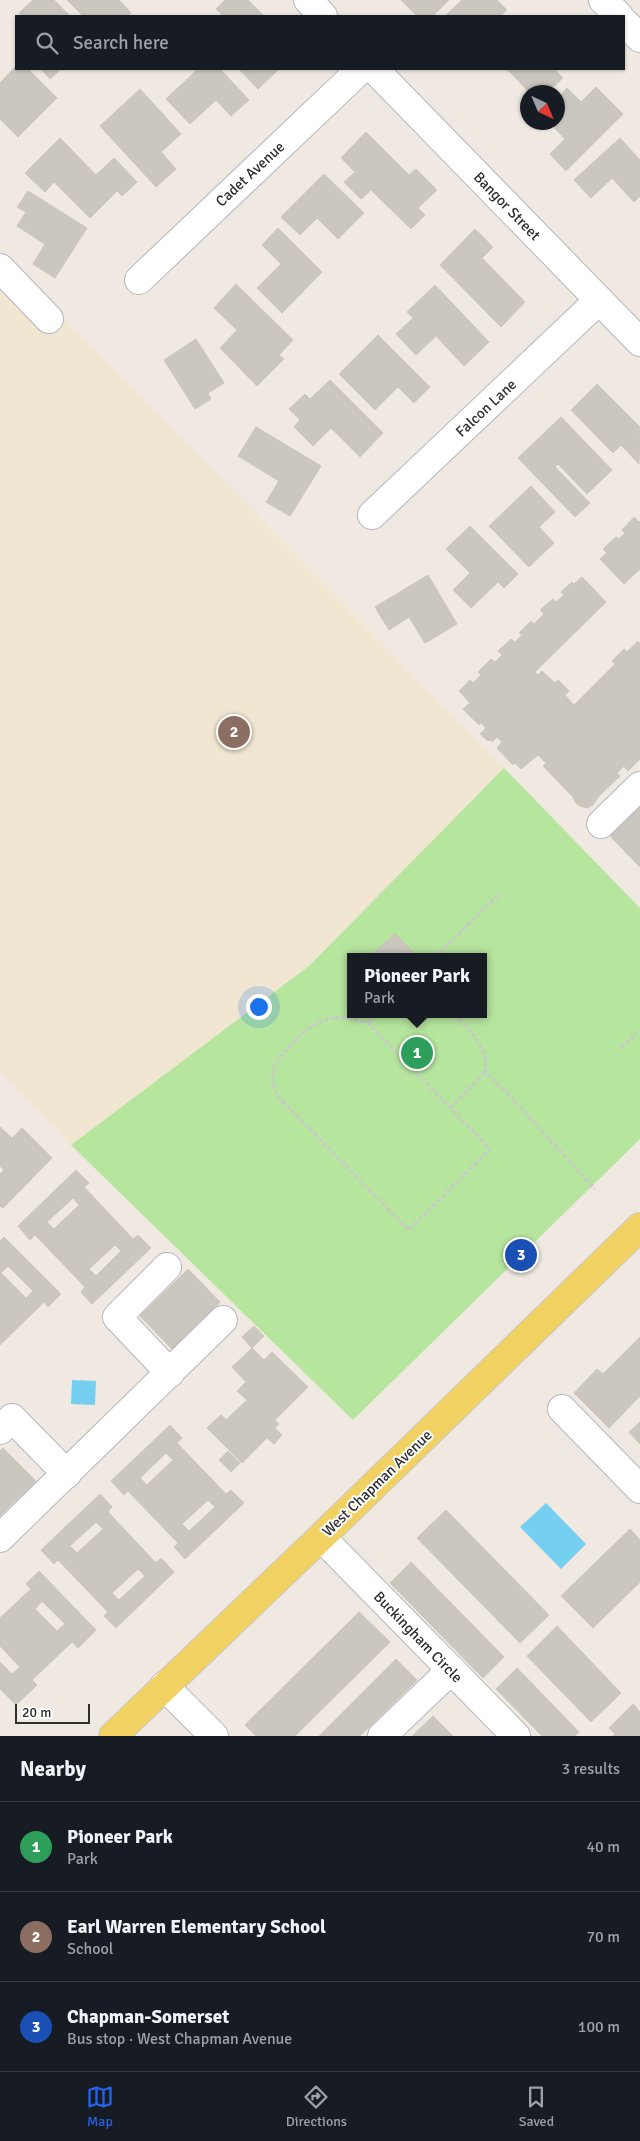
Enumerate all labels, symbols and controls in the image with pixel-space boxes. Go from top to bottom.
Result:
search box [15,15,625,70]
icon: search [33,29,61,57]
text: Search here [73,31,169,55]
north arrow [520,85,565,130]
street label: Cadet Avenue [212,138,288,210]
street label: Bangor Street [470,168,544,244]
street label: Falcon Lane [452,375,520,441]
pin: 2 [218,713,250,751]
popup [347,953,487,1018]
text: Pioneer Park [364,964,470,988]
text: Park [364,988,395,1008]
your location [246,994,272,1020]
pin: 1 [401,1034,433,1072]
pin: 3 [505,1236,537,1274]
street label: West Chapman Avenue [318,1426,436,1540]
street label: Buckingham Circle [370,1588,466,1686]
scale bar [15,1701,90,1724]
text: 20 m [22,1704,51,1721]
text: Nearby [20,1756,86,1782]
text: 3 results [561,1759,620,1779]
text: Pioneer Park [67,1825,173,1849]
text: 1 [32,1837,40,1857]
text: 40 m [586,1837,620,1857]
text: Park [67,1849,98,1869]
text: Earl Warren Elementary School [67,1915,326,1939]
text: 2 [32,1927,40,1947]
text: 70 m [586,1927,620,1947]
text: School [67,1939,113,1959]
text: Chapman-Somerset [67,2005,229,2029]
text: 3 [32,2017,40,2037]
text: 100 m [578,2017,620,2037]
text: Bus stop · West Chapman Avenue [67,2029,292,2049]
tab: Map [86,2083,114,2130]
tab: Directions [286,2083,347,2130]
tab: Saved [519,2083,554,2130]

